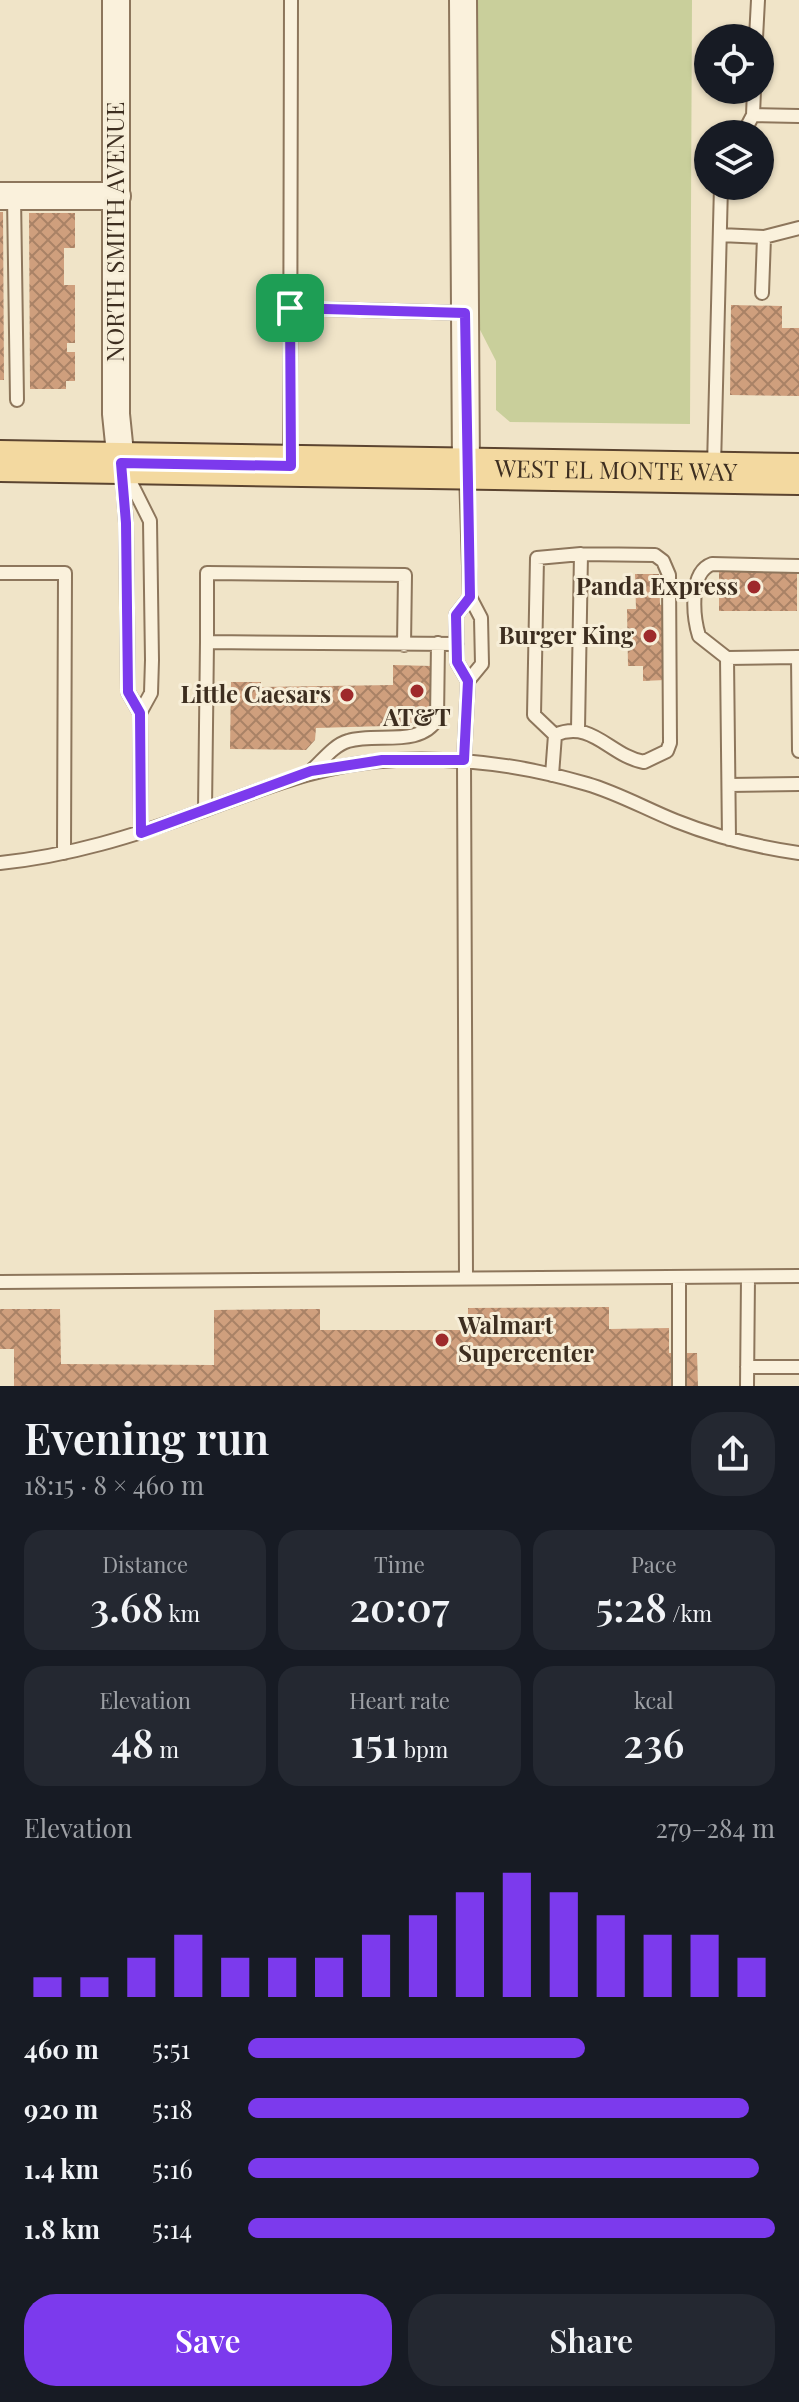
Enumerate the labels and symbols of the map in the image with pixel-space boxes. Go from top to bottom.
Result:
street label: NORTH SMITH AVENUE [98,102,130,362]
pin [256,274,324,342]
street label: WEST EL MONTE WAY [493,451,738,487]
place label: Panda Express [576,569,738,601]
marker: Panda Express [745,578,763,596]
place label: Burger King [498,618,635,650]
marker: Burger King [641,627,659,645]
place label: Little Caesars [180,677,331,709]
marker: AT&T [408,682,426,700]
marker: Little Caesars [338,686,356,704]
place label: AT&T [382,700,451,732]
place label: Walmart Supercenter [457,1308,595,1368]
marker: Walmart Supercenter [433,1331,451,1349]

